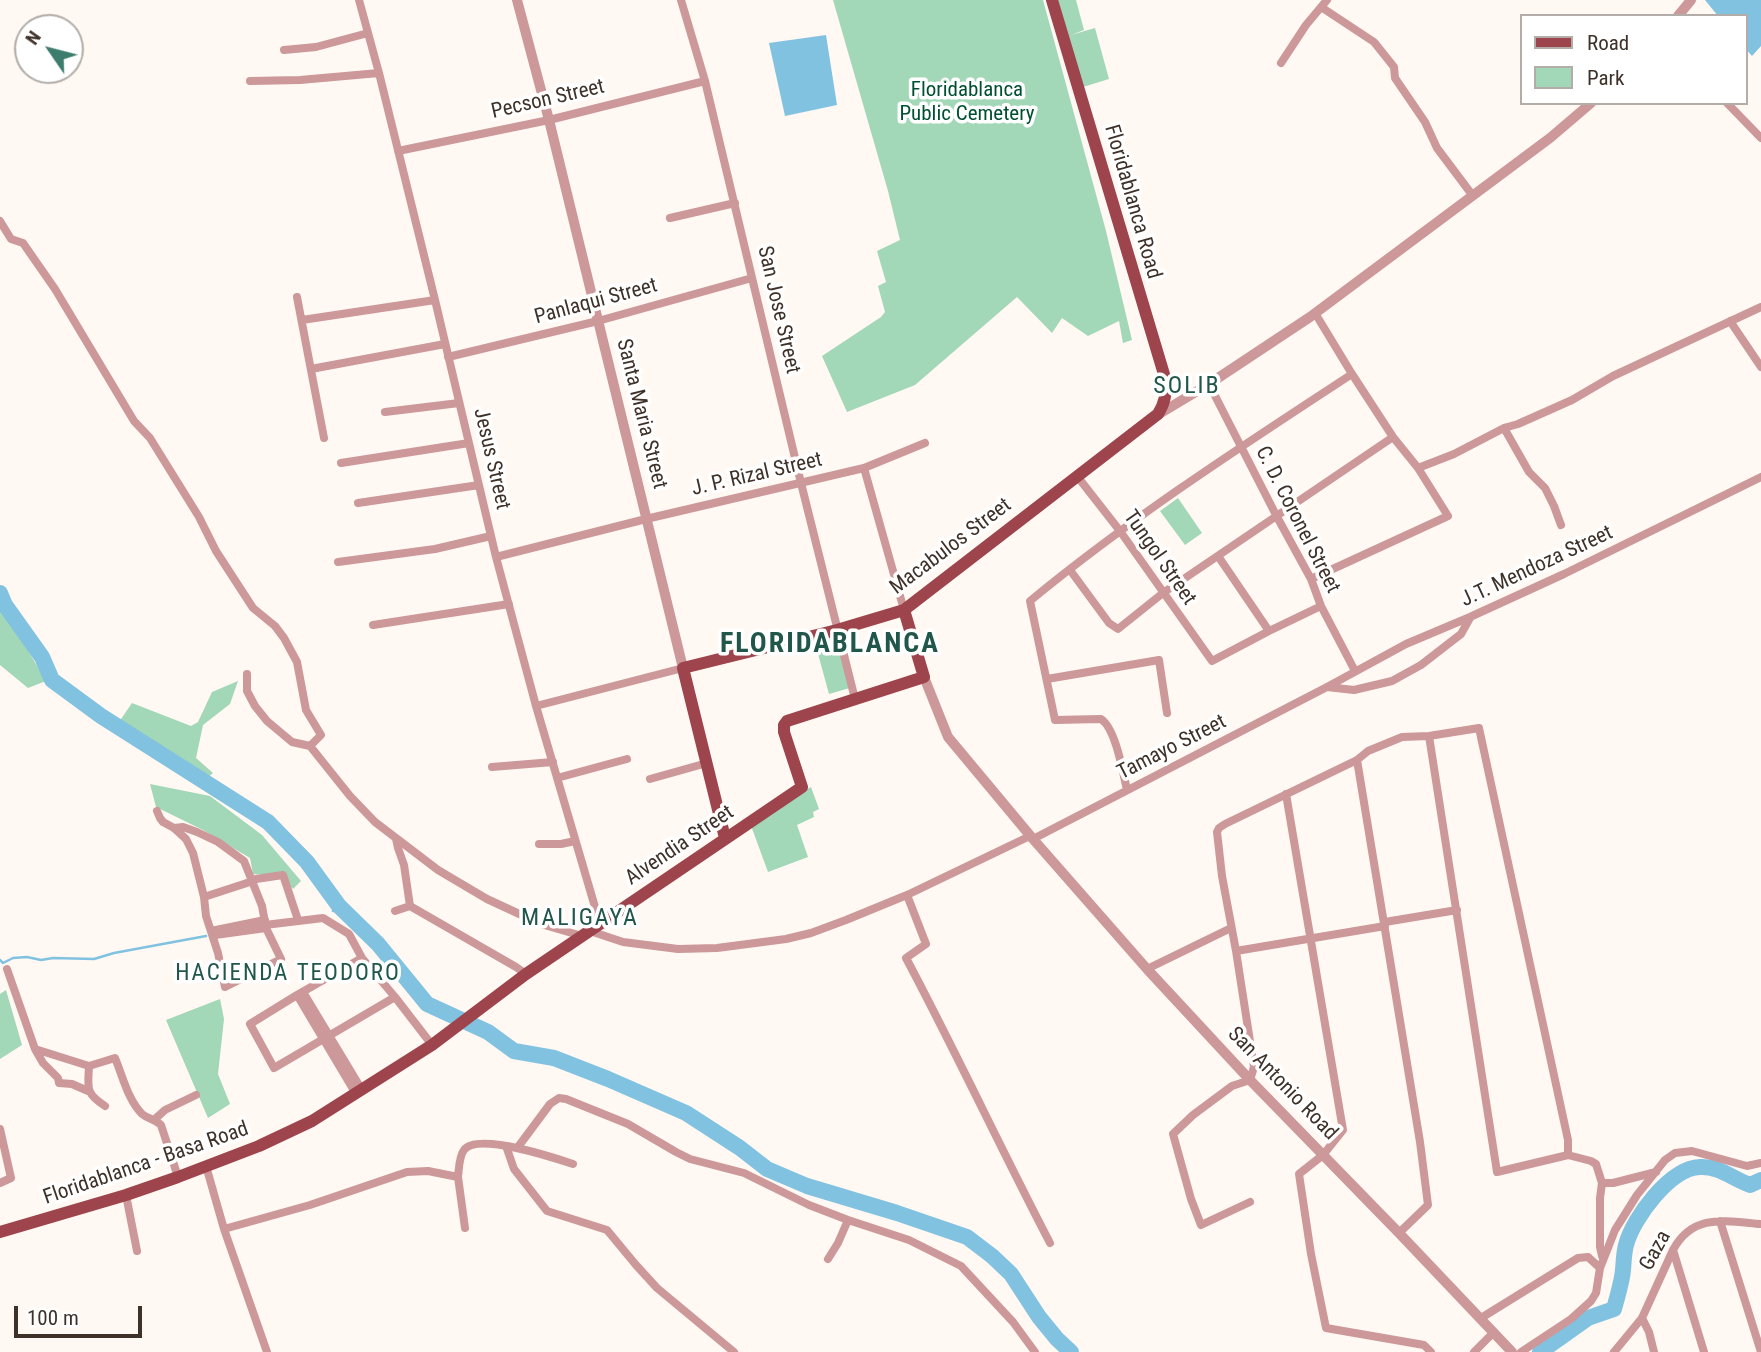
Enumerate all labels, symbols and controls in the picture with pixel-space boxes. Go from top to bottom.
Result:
north arrow [14,14,84,84]
legend [1520,14,1747,105]
text: N [20,26,46,49]
text: Road [1587,31,1629,55]
text: Park [1587,66,1624,90]
street label: Pecson Street [489,75,607,125]
park label: Floridablanca Public Cemetery [899,78,1035,128]
street label: Floridablanca Road [1098,122,1166,282]
street label: San Jose Street [751,244,805,376]
street label: Panlaqui Street [532,274,660,330]
street label: Santa Maria Street [610,337,672,491]
district label: SOLIB [1154,373,1220,401]
street label: Jesus Street [467,406,515,512]
street label: C. D. Coronel Street [1249,442,1345,598]
street label: J. P. Rizal Street [689,448,825,502]
street label: Macabulos Street [885,493,1017,601]
street label: Tungol Street [1117,506,1201,610]
street label: J.T. Mendoza Street [1457,521,1617,613]
district label: FLORIDABLANCA [722,628,938,662]
street label: Tamayo Street [1113,710,1231,786]
street label: Alvendia Street [621,801,739,891]
district label: MALIGAYA [522,905,638,933]
district label: HACIENDA TEODORO [177,960,399,988]
street label: San Antonio Road [1222,1022,1342,1146]
street label: Floridablanca - Basa Road [40,1117,252,1211]
street label: Gaza [1635,1227,1677,1275]
scale bar [18,1292,145,1336]
text: 100 m [27,1306,79,1330]

